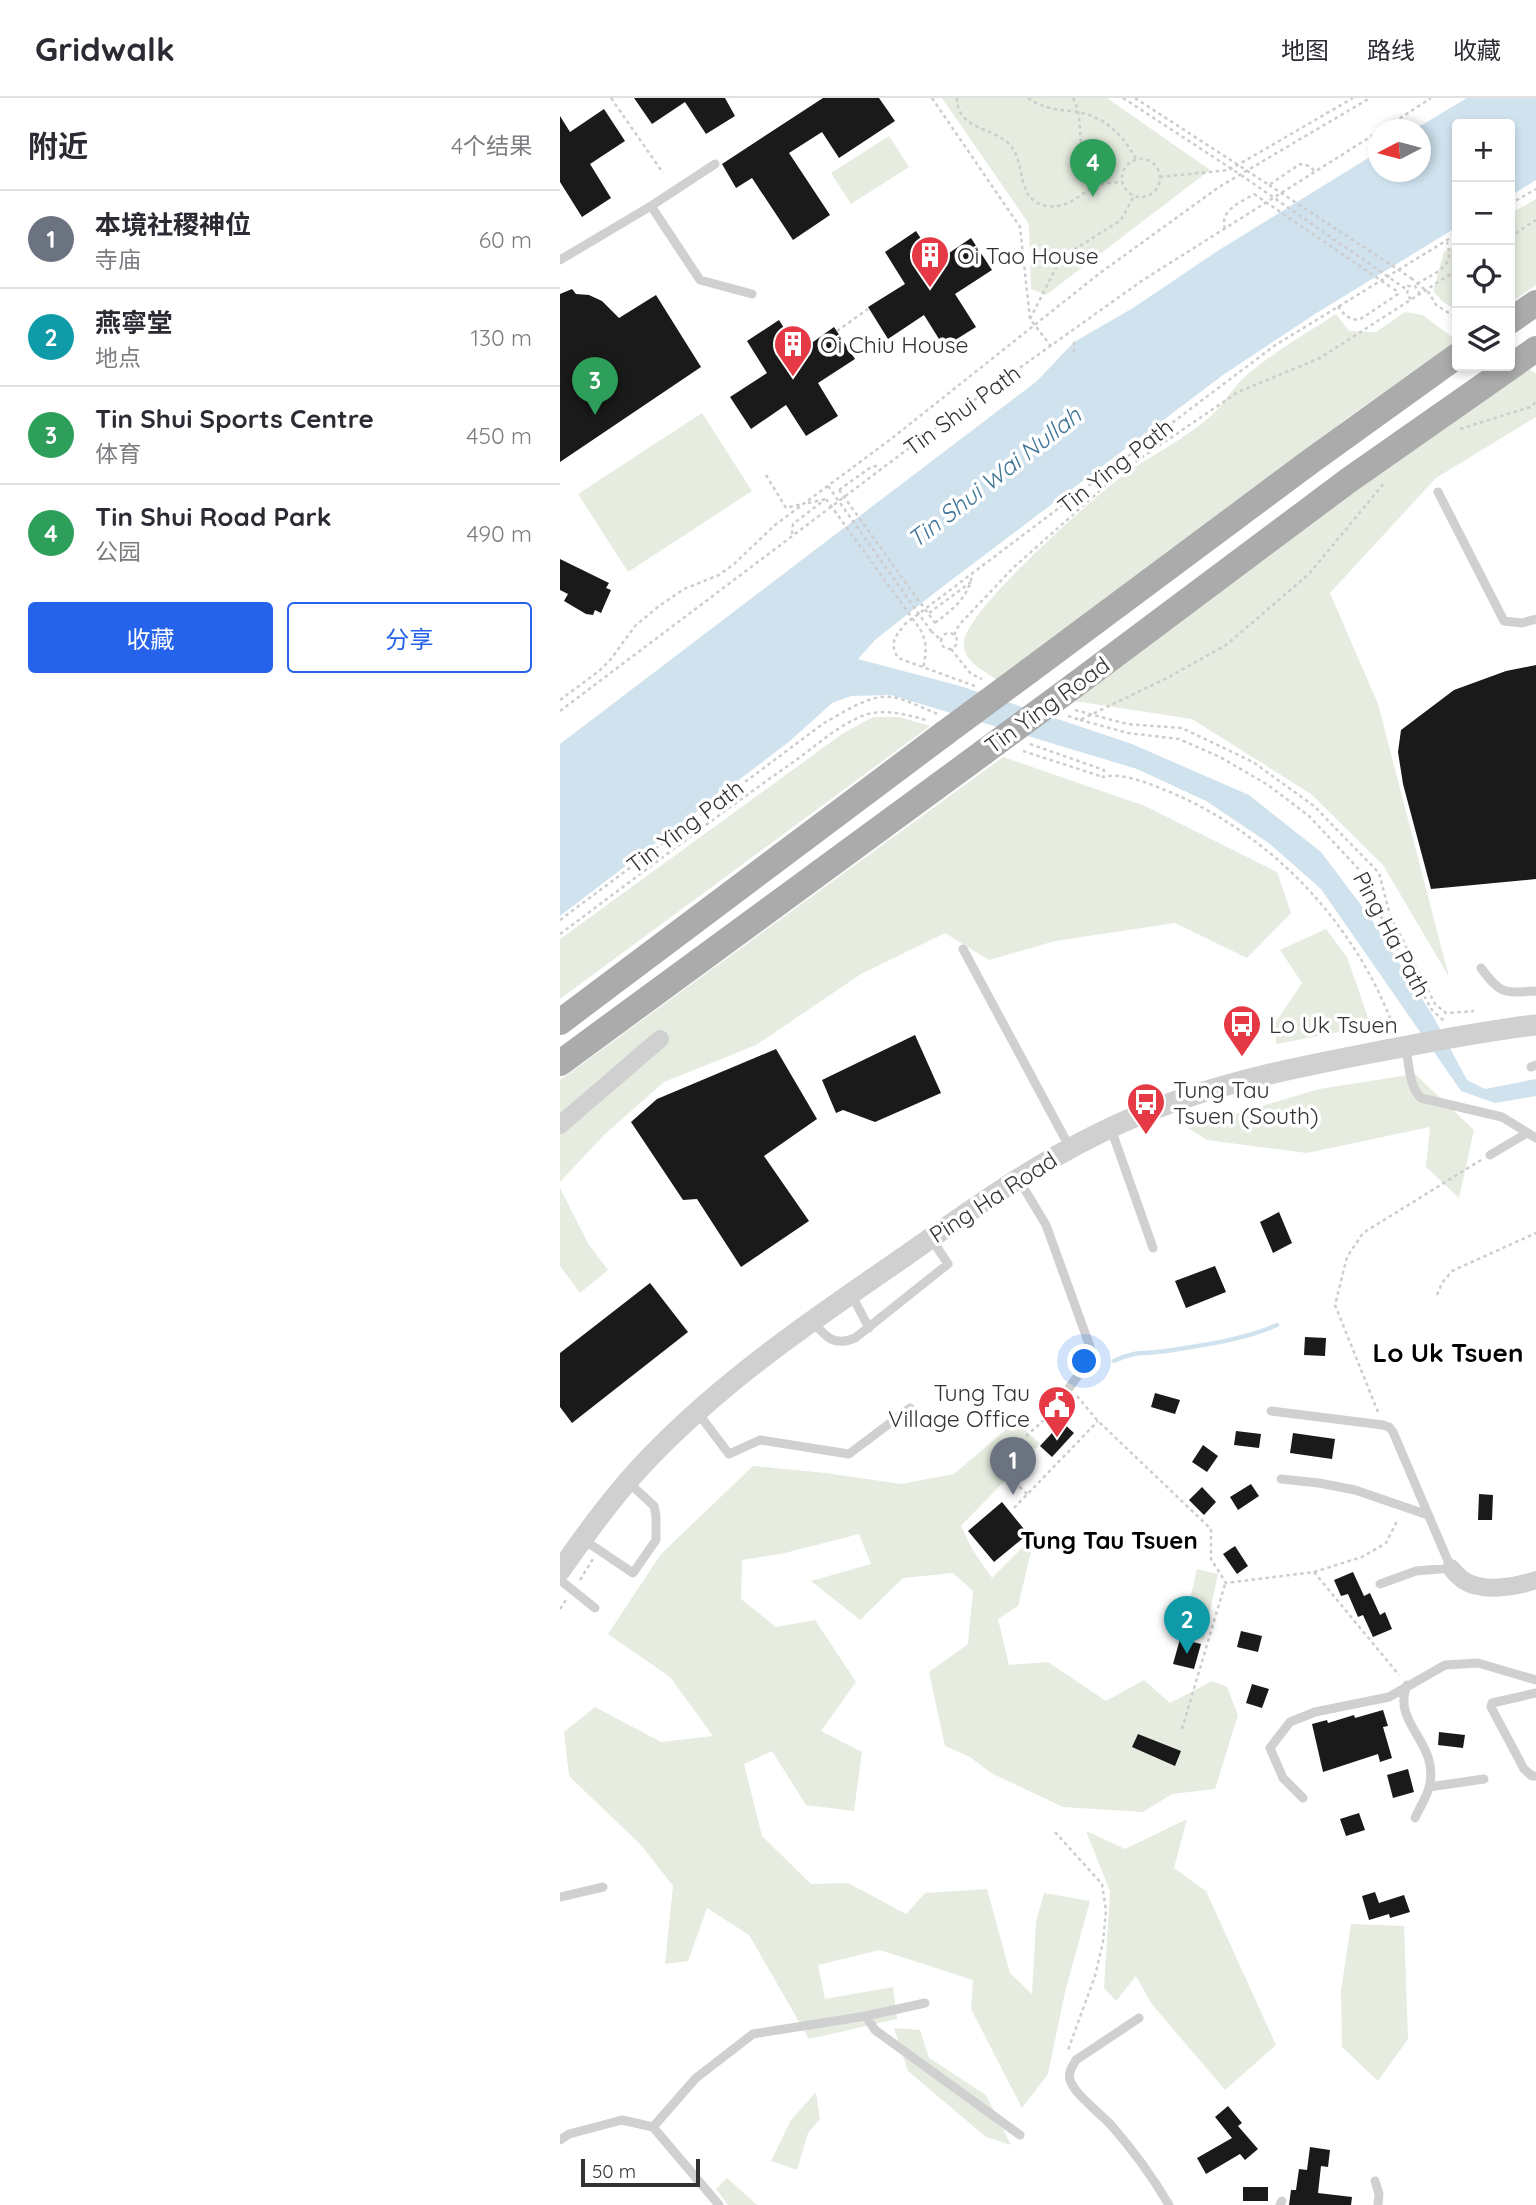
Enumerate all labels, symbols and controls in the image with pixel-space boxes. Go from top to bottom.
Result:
text: Gridwalk [35,28,175,69]
text: 地图 [1281,35,1329,65]
text: 路线 [1367,35,1415,65]
text: 收藏 [1453,35,1501,65]
north arrow [1368,119,1431,182]
map controls [1452,119,1515,371]
button: + [1452,119,1515,182]
text: 附近 [28,127,88,165]
text: 4个结果 [451,131,532,160]
pin: 4 [1070,139,1116,197]
button: − [1452,182,1515,245]
text: 本境社稷神位 [95,208,251,241]
text: 1 [47,225,55,254]
text: 60 m [479,225,532,254]
building icon: Oi Tao House [909,234,951,289]
place label: Oi Tao House [957,241,1099,270]
text: 寺庙 [95,245,141,274]
button: locate [1452,245,1515,308]
text: 燕寧堂 [95,306,173,339]
button: layers [1452,308,1515,371]
text: 2 [44,323,58,352]
text: 130 m [470,323,532,352]
building icon: Oi Chiu House [772,323,814,378]
place label: Oi Chiu House [820,330,969,359]
text: 地点 [95,343,141,372]
pin: 3 [572,357,618,415]
street label: Tin Shui Path [898,358,1026,462]
water label: Tin Shui Wai Nullah [901,400,1087,554]
text: Tin Shui Sports Centre [95,402,374,435]
street label: Tin Ying Path [1052,412,1178,520]
text: 3 [45,421,57,450]
text: 450 m [466,421,532,450]
text: 体育 [95,439,141,468]
text: Tin Shui Road Park [95,500,331,533]
text: 4 [44,519,58,548]
text: 490 m [467,519,532,548]
text: 公园 [95,537,141,566]
button: 收藏 [28,602,273,673]
button: 分享 [287,602,532,673]
street label: Tin Ying Road [979,650,1115,760]
street label: Tin Ying Path [621,773,749,879]
street label: Ping Ha Path [1347,866,1437,1002]
bus stop icon: Lo Uk Tsuen [1221,1003,1263,1058]
place label: Lo Uk Tsuen [1269,1010,1398,1039]
place label: Tung Tau Tsuen (South) [1173,1075,1319,1130]
bus stop icon: Tung Tau Tsuen (South) [1125,1081,1167,1136]
street label: Ping Ha Road [924,1145,1062,1249]
district label: Lo Uk Tsuen [1373,1336,1523,1369]
your location [1067,1344,1101,1378]
place label: Tung Tau Village Office [888,1378,1030,1433]
public building icon: Tung Tau Village Office [1036,1384,1078,1439]
pin: 1 [990,1437,1036,1495]
district label: Tung Tau Tsuen [1020,1525,1198,1555]
pin: 2 [1164,1596,1210,1654]
scale bar [581,2156,700,2188]
text: 50 m [592,2159,636,2183]

